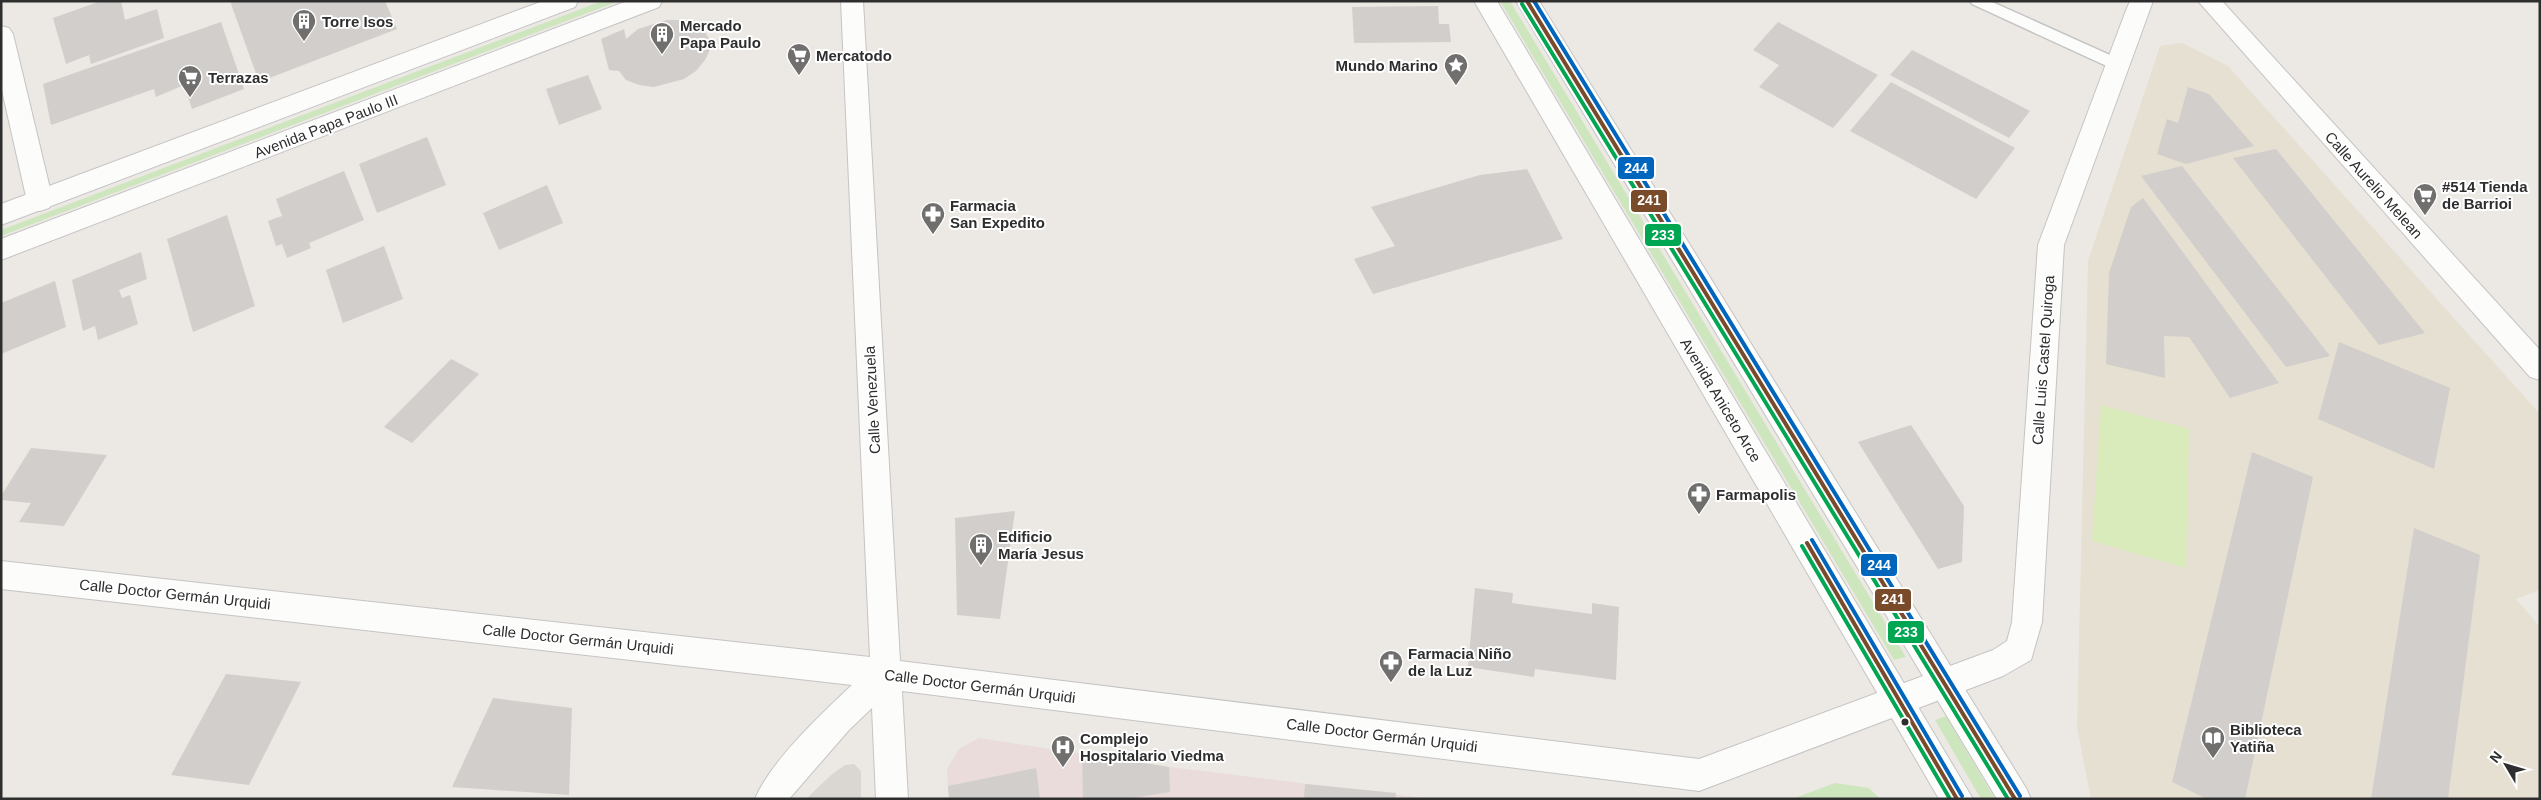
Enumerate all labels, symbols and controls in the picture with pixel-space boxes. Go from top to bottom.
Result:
building icon: Torre Isos [291,8,317,42]
place label: Torre Isos [322,13,393,30]
place label: Mercado Papa Paulo [680,17,761,51]
building icon: Mercado Papa Paulo [649,21,675,55]
supermarket icon: Mercatodo [786,42,812,76]
place label: Mercatodo [816,47,892,64]
place icon: Mundo Marino [1443,52,1469,86]
place label: Mundo Marino [1336,57,1438,74]
supermarket icon: Terrazas [177,64,203,98]
place label: Terrazas [208,69,269,86]
street label: Avenida Papa Paulo III [252,91,400,161]
street label: Calle Aurelio Melean [2322,128,2426,242]
line badge: 244 [1617,156,1655,180]
text: 244 [1624,160,1648,176]
place label: #514 Tienda de Barrioi [2442,178,2528,212]
supermarket icon: #514 Tienda de Barrioi [2412,182,2438,216]
line badge: 241 [1630,189,1668,213]
text: 241 [1637,192,1661,208]
place label: Farmacia San Expedito [950,197,1045,231]
pharmacy icon: Farmacia San Expedito [920,201,946,235]
line badge: 233 [1644,223,1682,247]
text: 233 [1651,227,1675,243]
street label: Calle Luis Castel Quiroga [2029,274,2057,445]
street label: Avenida Aniceto Arce [1677,335,1765,465]
street label: Calle Venezuela [861,345,883,455]
pharmacy icon: Farmapolis [1686,481,1712,515]
place label: Farmapolis [1716,486,1796,503]
place label: Edificio María Jesus [998,528,1084,562]
building icon: Edificio María Jesus [968,532,994,566]
line badge: 244 [1860,553,1898,577]
text: 244 [1867,557,1891,573]
street label: Calle Doctor Germán Urquidi [78,575,272,613]
line badge: 241 [1874,588,1912,612]
text: 241 [1881,591,1905,607]
street label: Calle Doctor Germán Urquidi [481,620,675,658]
line badge: 233 [1887,620,1925,644]
text: 233 [1894,624,1918,640]
place label: Farmacia Niño de la Luz [1408,645,1511,679]
pharmacy icon: Farmacia Niño de la Luz [1378,649,1404,683]
street label: Calle Doctor Germán Urquidi [883,666,1077,706]
street label: Calle Doctor Germán Urquidi [1285,715,1479,755]
unlabelled marker [1900,717,1910,727]
place label: Biblioteca Yatiña [2230,721,2302,755]
library icon: Biblioteca Yatiña [2200,725,2226,759]
place label: Complejo Hospitalario Viedma [1080,730,1225,764]
hospital icon: Complejo Hospitalario Viedma [1050,734,1076,768]
north arrow [2481,740,2531,790]
text: N [2486,748,2505,766]

